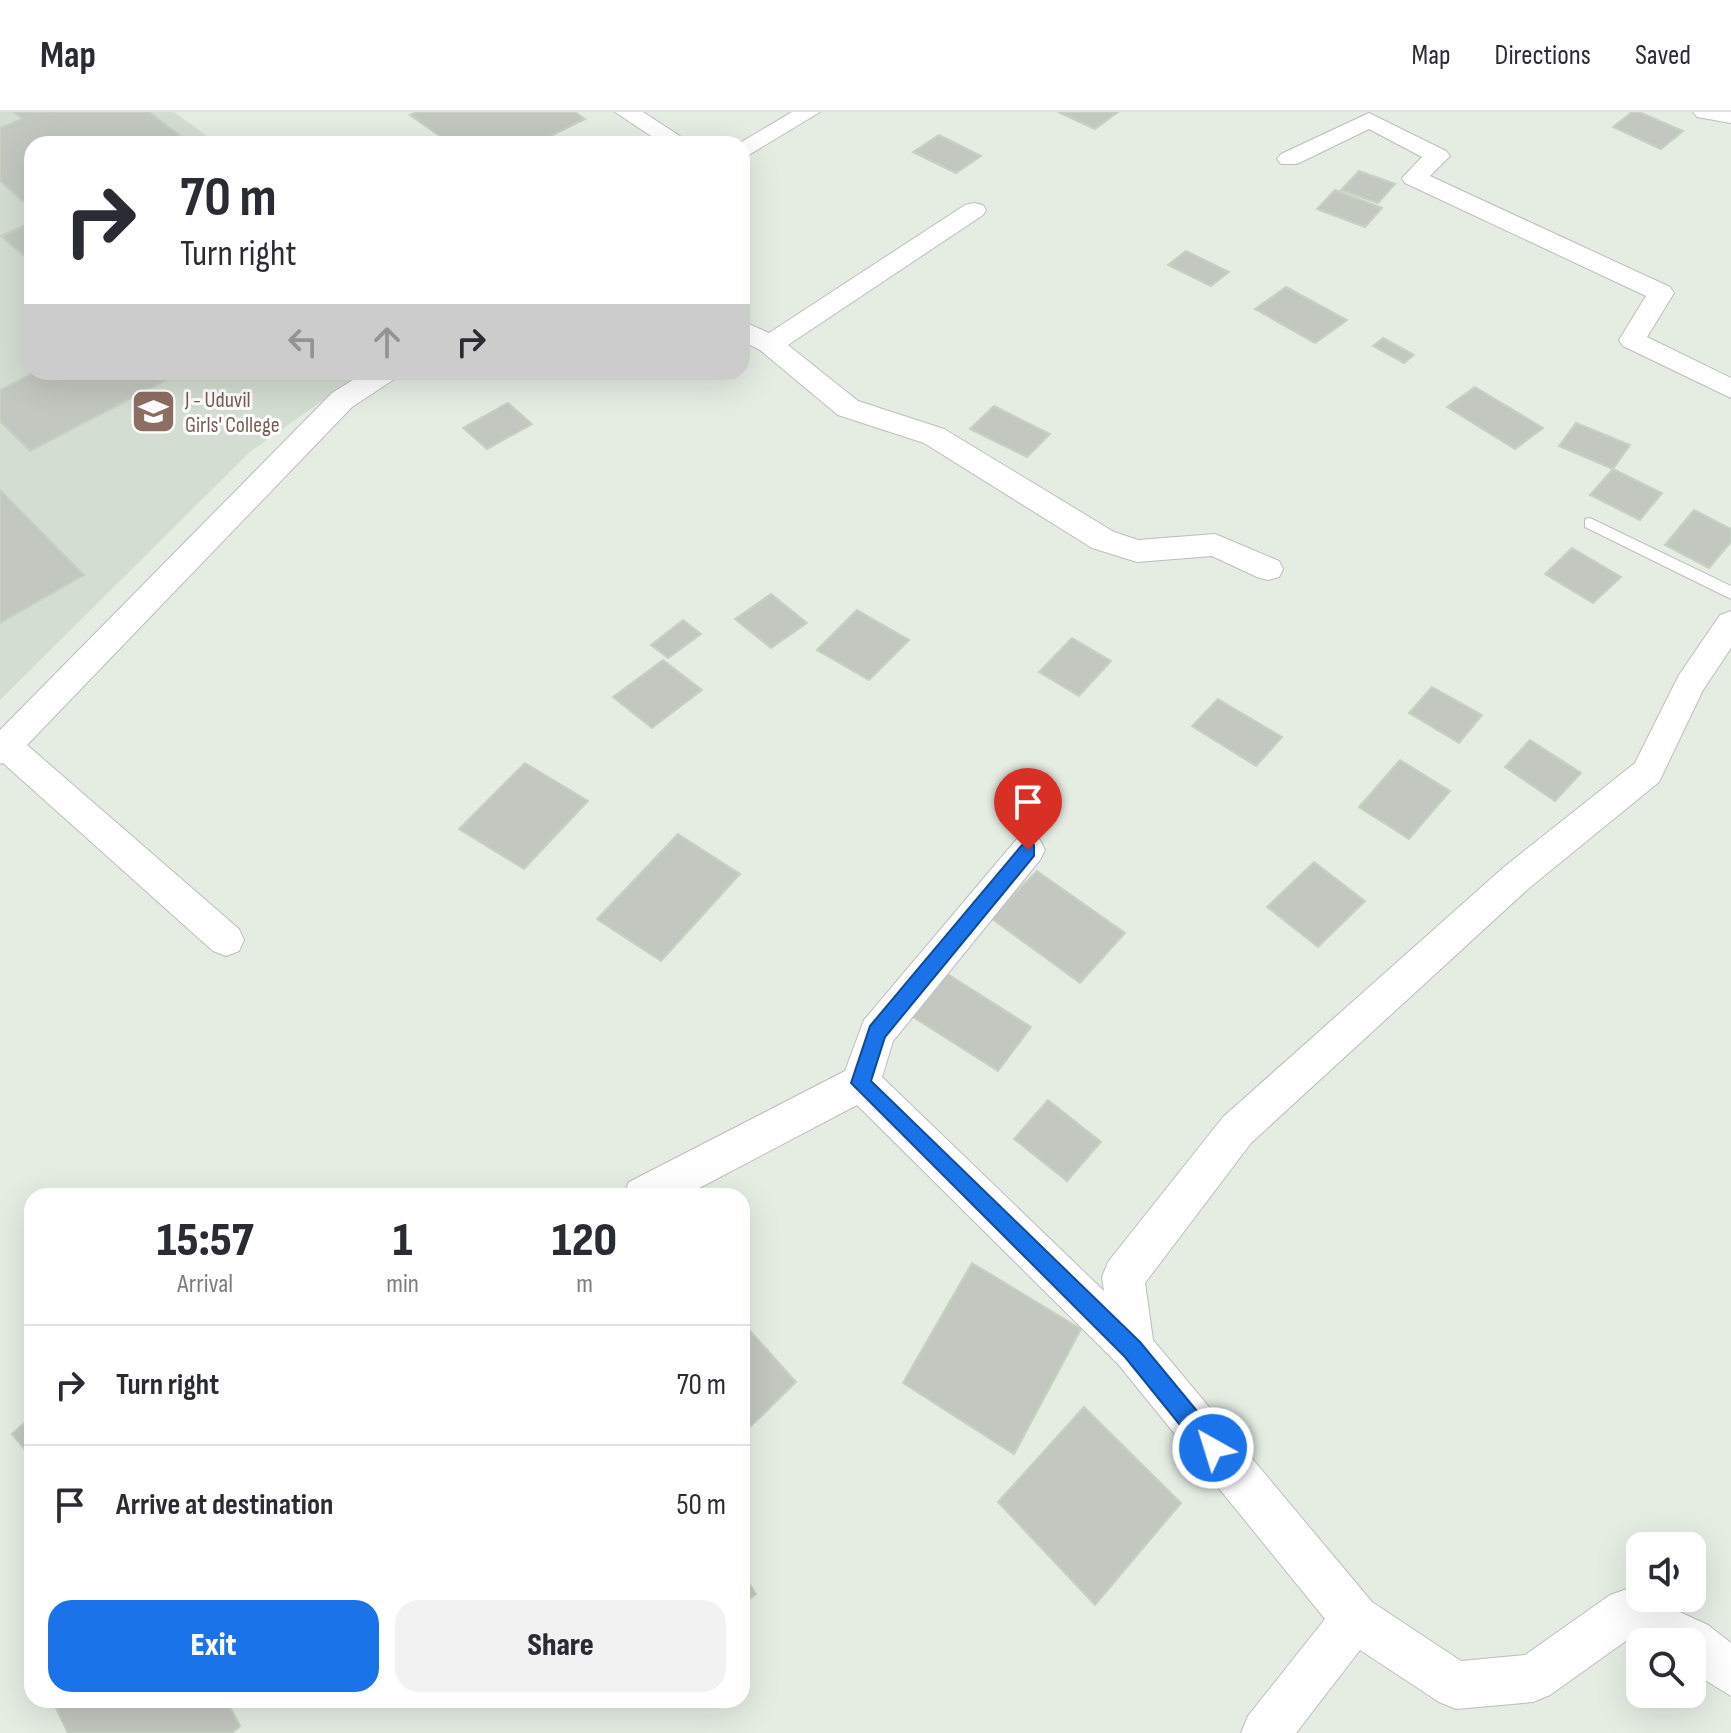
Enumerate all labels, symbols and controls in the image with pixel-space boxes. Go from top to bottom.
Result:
text: Map [40,33,96,78]
text: Map [1412,39,1451,72]
text: Directions [1495,39,1591,72]
text: Saved [1635,39,1691,72]
text: 70 m [180,165,277,232]
icon: right [48,168,152,272]
text: Turn right [180,233,297,276]
icon: left [281,320,325,364]
icon: ahead [365,320,409,364]
icon: right [449,320,493,364]
place label: J - Uduvil Girls' College [184,387,280,439]
school or university icon: J - Uduvil Girls' College [130,388,178,436]
pin [994,768,1062,850]
icon: arrive [1006,780,1050,824]
text: 15:57 [157,1212,253,1269]
text: 1 [393,1212,412,1269]
text: 120 [552,1212,617,1269]
text: Arrival [177,1269,233,1300]
text: min [386,1269,419,1300]
text: m [576,1269,593,1300]
icon: right [48,1363,92,1407]
text: Turn right [116,1367,219,1403]
text: 70 m [677,1367,726,1403]
position arrow [1171,1406,1255,1490]
icon: arrive [48,1483,92,1527]
text: Arrive at destination [116,1487,333,1523]
text: 50 m [677,1487,726,1523]
map controls [1626,1532,1706,1708]
button: sound [1626,1532,1706,1612]
button: Exit [48,1600,379,1692]
button: Share [395,1600,726,1692]
button: search [1626,1628,1706,1708]

